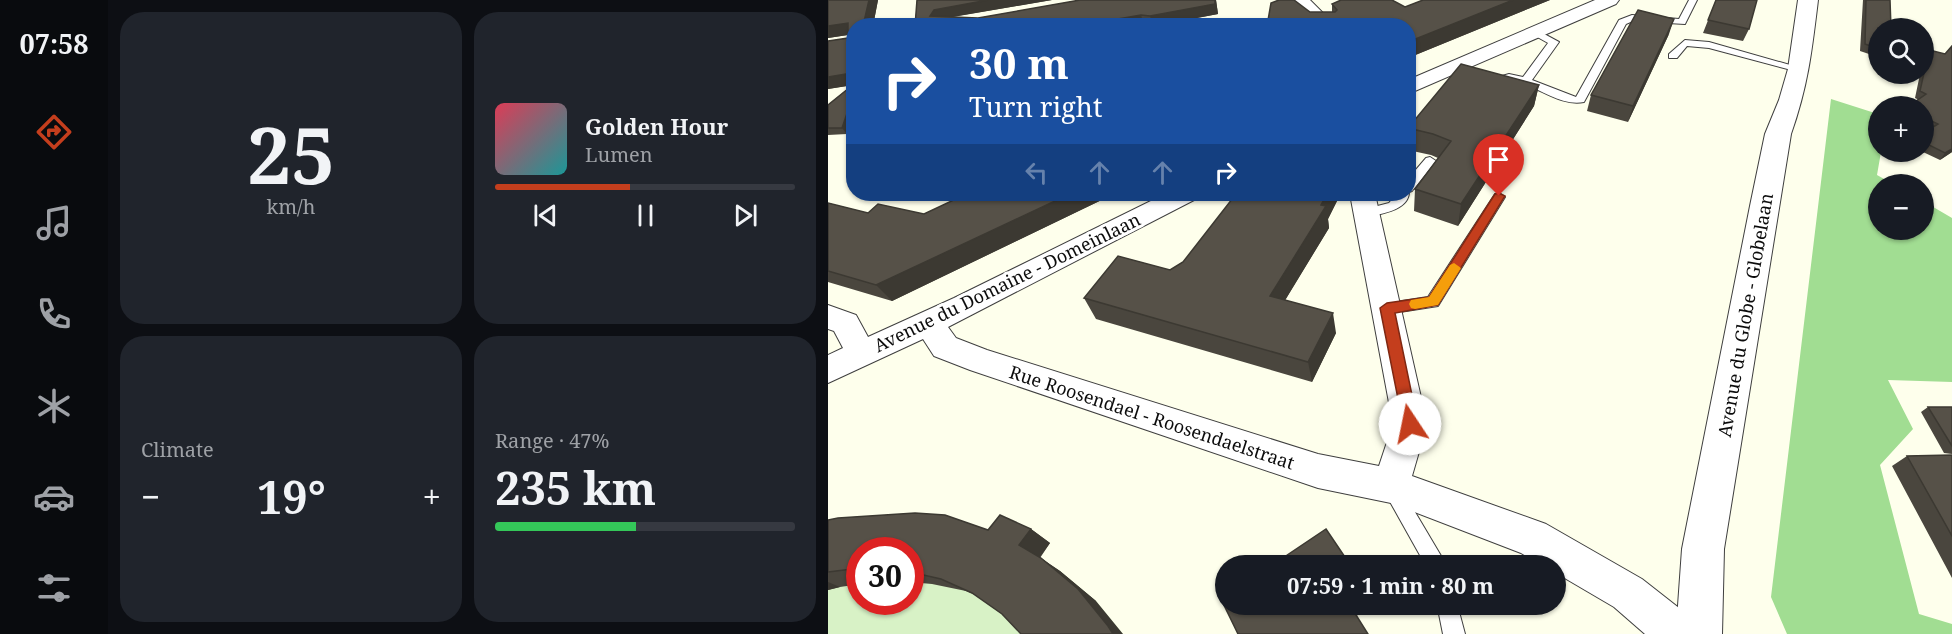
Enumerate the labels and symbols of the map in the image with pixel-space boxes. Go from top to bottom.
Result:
pin [1473,134,1524,196]
street label: Avenue du Globe - Globelaan [1712,191,1778,439]
street label: Avenue du Domaine - Domeinlaan [870,207,1145,357]
street label: Rue Roosendael - Roosendaelstraat [1006,359,1298,475]
position arrow [1378,392,1442,456]
speed limit sign: 30 [846,537,924,615]

